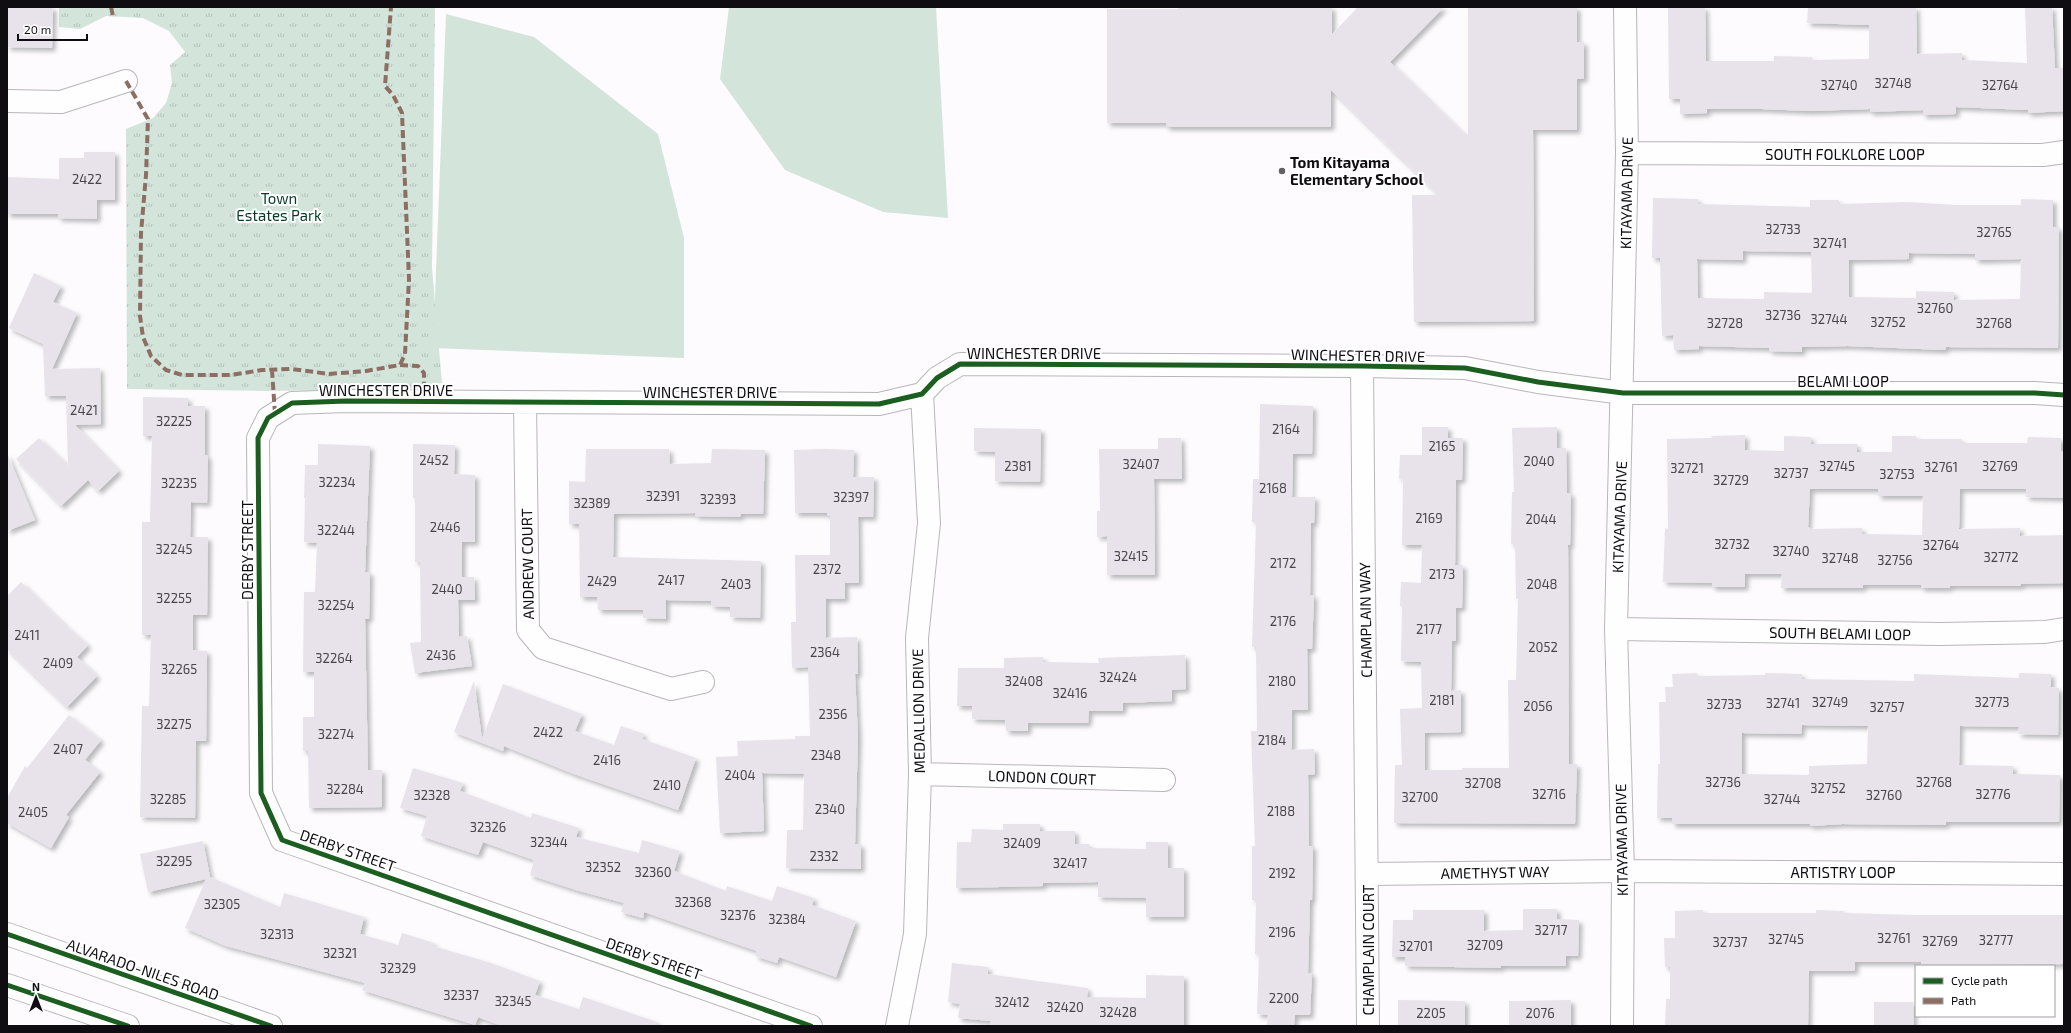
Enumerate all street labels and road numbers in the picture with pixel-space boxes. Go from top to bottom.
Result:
street label: KITAYAMA DRIVE [1616,137,1636,249]
street label: SOUTH FOLKLORE LOOP [1765,145,1925,163]
street label: WINCHESTER DRIVE [967,344,1101,362]
street label: WINCHESTER DRIVE [1291,345,1425,365]
street label: BELAMI LOOP [1797,372,1889,390]
street label: WINCHESTER DRIVE [319,381,453,399]
street label: WINCHESTER DRIVE [643,383,777,401]
street label: KITAYAMA DRIVE [1608,461,1630,573]
street label: DERBY STREET [238,500,256,600]
street label: ANDREW COURT [517,508,537,620]
street label: CHAMPLAIN WAY [1355,562,1375,678]
street label: SOUTH BELAMI LOOP [1769,623,1911,643]
street label: MEDALLION DRIVE [908,648,928,774]
street label: LONDON COURT [988,766,1097,788]
street label: KITAYAMA DRIVE [1611,784,1631,896]
street label: DERBY STREET [298,825,399,875]
street label: AMETHYST WAY [1440,862,1550,882]
street label: ARTISTRY LOOP [1790,863,1896,881]
street label: CHAMPLAIN COURT [1359,884,1377,1016]
street label: DERBY STREET [604,933,705,983]
street label: ALVARADO-NILES ROAD [64,934,222,1004]

